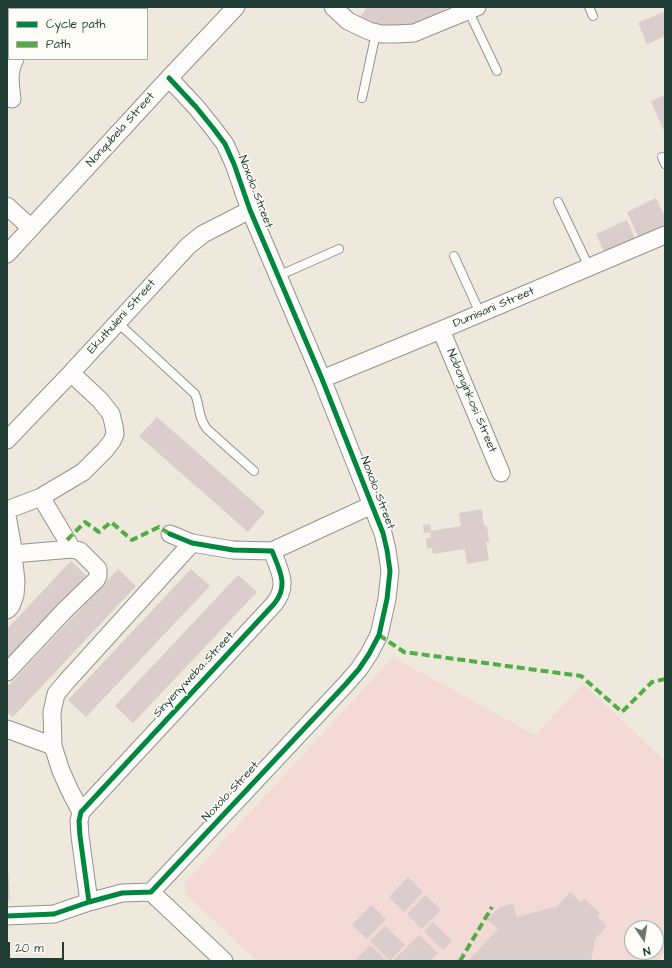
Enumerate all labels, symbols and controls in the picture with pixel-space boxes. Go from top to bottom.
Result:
legend [8,8,148,60]
text: Cycle path [46,16,105,33]
text: Path [46,36,71,53]
street label: Nonqubela Street [84,90,158,170]
street label: Noxolo Street [234,153,276,231]
street label: Ekuthuleni Street [85,277,159,357]
street label: Dumisani Street [451,284,537,332]
street label: Nobonginkosi Street [443,347,499,455]
street label: Noxolo Street [356,454,398,532]
street label: Sinyenyweba Street [151,629,237,721]
street label: Noxolo Street [199,759,263,825]
north arrow [624,920,664,960]
scale bar [10,934,66,960]
text: 20 m [15,940,44,957]
text: N [642,943,652,959]

